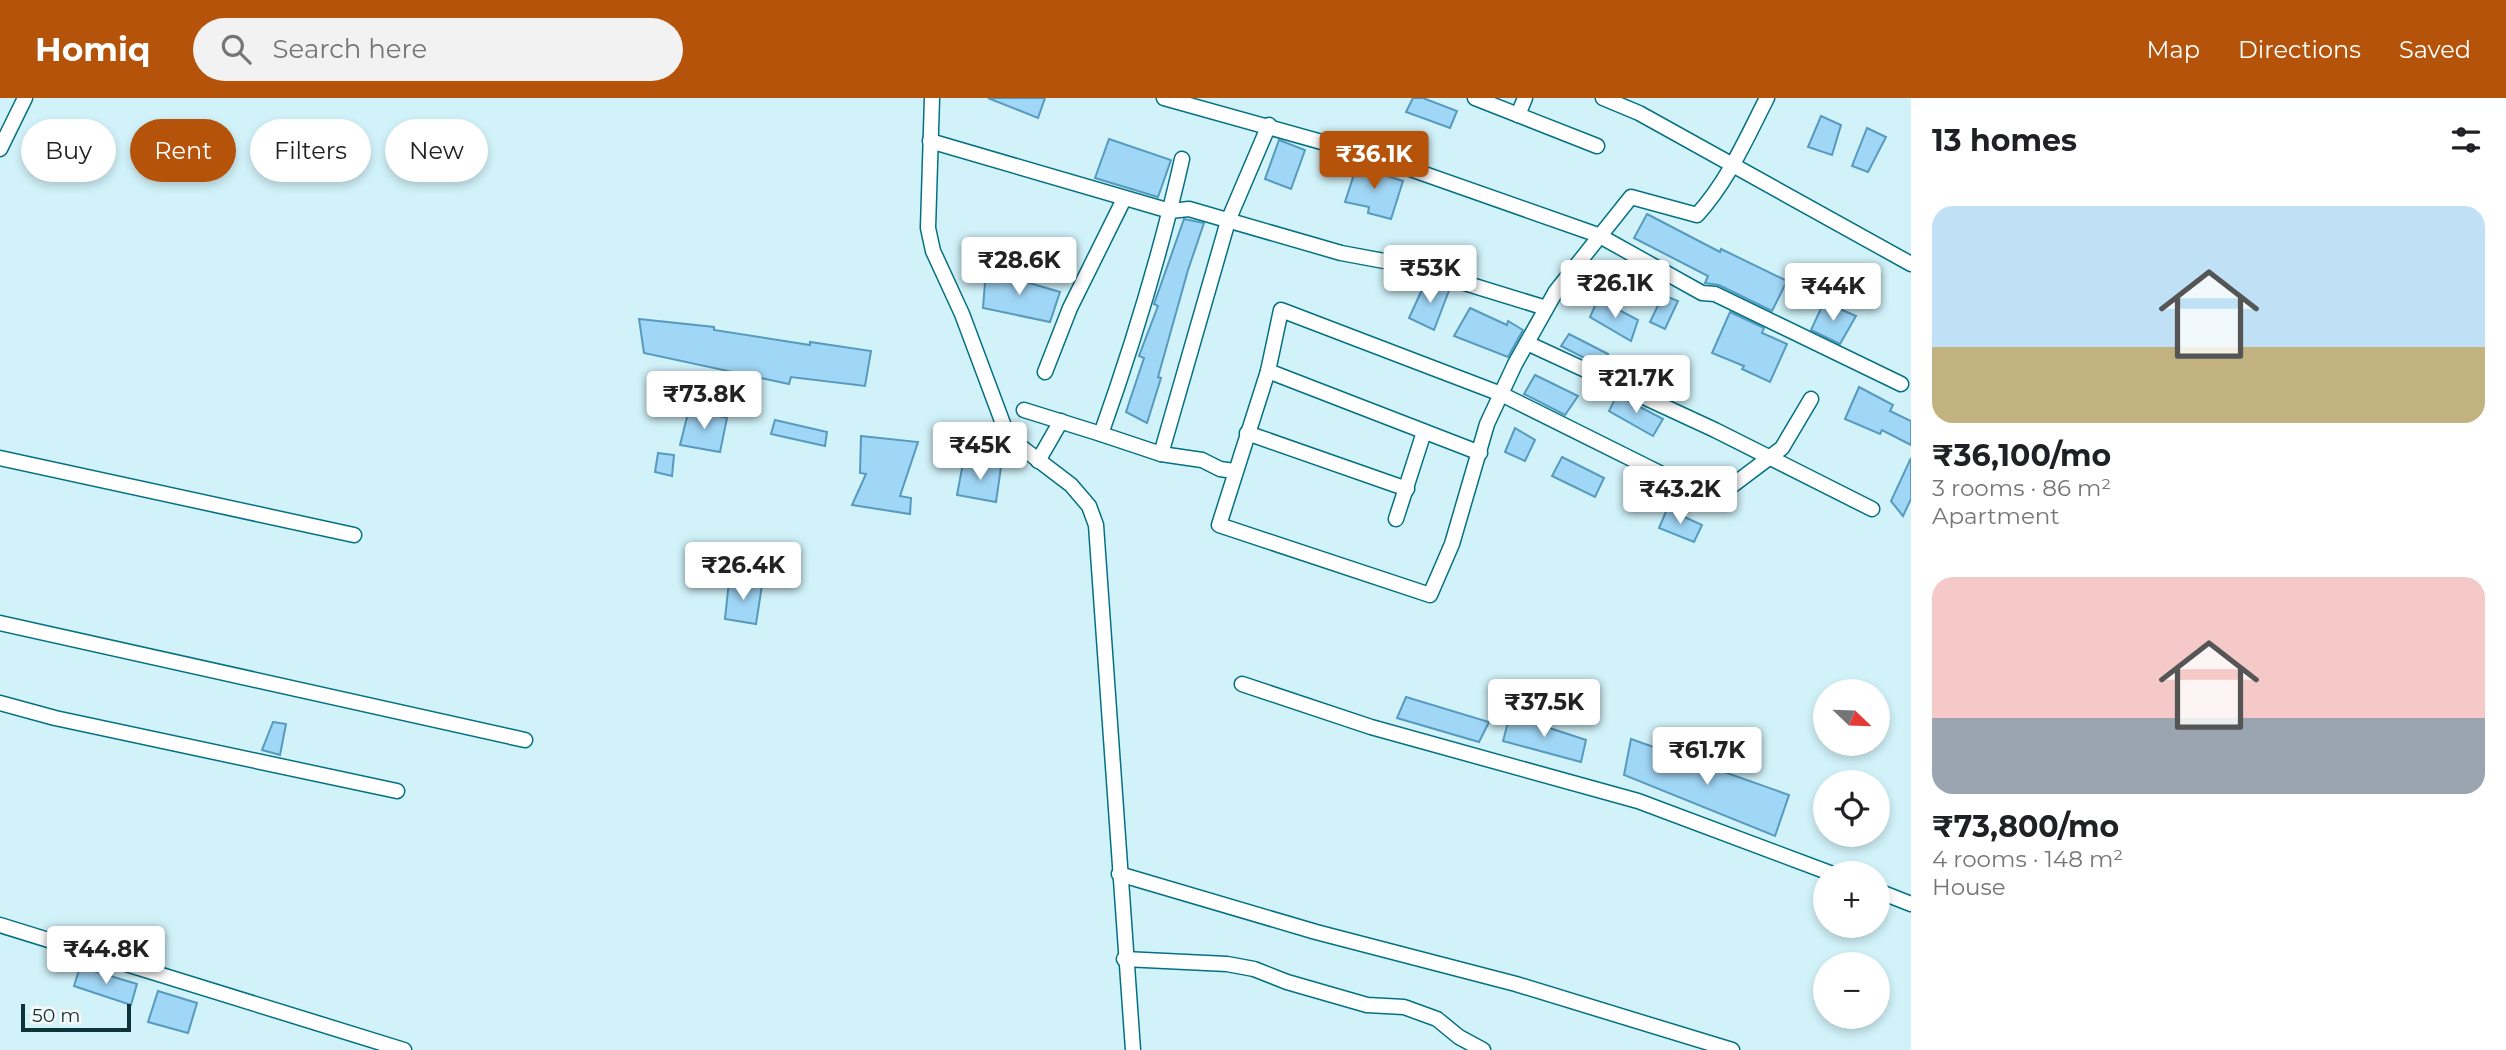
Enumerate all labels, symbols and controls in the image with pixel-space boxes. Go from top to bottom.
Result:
search box [193,18,683,81]
text: Homiq [35,29,151,69]
icon: search [217,30,255,68]
text: Search here [273,33,427,65]
text: Map [2147,35,2200,64]
text: Directions [2238,35,2361,64]
text: Saved [2399,35,2471,64]
chip: Buy [21,119,116,182]
chip: Rent [130,119,236,182]
chip: Filters [250,119,371,182]
chip: New [385,119,488,182]
icon: filters [2447,121,2485,159]
text: 13 homes [1932,122,2077,159]
pin: ₹36.1K [1317,132,1431,191]
text: ₹36.1K [1336,140,1412,168]
pin: ₹28.6K [962,238,1076,297]
text: ₹28.6K [977,246,1061,274]
pin: ₹53K [1389,246,1471,305]
icon: home [2146,251,2272,377]
text: ₹53K [1400,254,1460,282]
pin: ₹26.1K [1558,260,1672,320]
pin: ₹44K [1792,264,1874,323]
text: ₹26.1K [1577,269,1653,297]
text: ₹44K [1801,272,1865,300]
pin: ₹21.7K [1579,356,1693,415]
text: ₹21.7K [1598,364,1674,392]
pin: ₹73.8K [647,372,761,431]
text: ₹73.8K [663,380,745,408]
pin: ₹45K [939,422,1021,482]
text: ₹45K [949,431,1011,459]
text: ₹36,100/mo [1932,437,2111,474]
pin: ₹43.2K [1623,466,1737,526]
text: 3 rooms · 86 m² [1932,474,2111,502]
text: ₹43.2K [1639,475,1721,503]
text: Apartment [1932,502,2060,530]
pin: ₹26.4K [686,542,800,602]
text: ₹26.4K [701,551,785,579]
icon: home [2146,622,2272,748]
north arrow [1813,679,1890,756]
map controls [1813,679,1890,1029]
pin: ₹37.5K [1487,680,1601,739]
text: ₹37.5K [1504,688,1584,716]
pin: ₹61.7K [1650,728,1764,787]
text: ₹61.7K [1669,736,1745,764]
button: locate [1813,770,1890,847]
text: ₹73,800/mo [1932,808,2119,845]
text: 4 rooms · 148 m² [1932,845,2123,873]
button: + [1813,861,1890,938]
text: House [1932,873,2006,901]
pin: ₹44.8K [49,926,163,986]
text: ₹44.8K [63,935,149,963]
button: − [1813,952,1890,1029]
scale bar [21,1001,131,1033]
text: 50 m [32,1004,80,1027]

